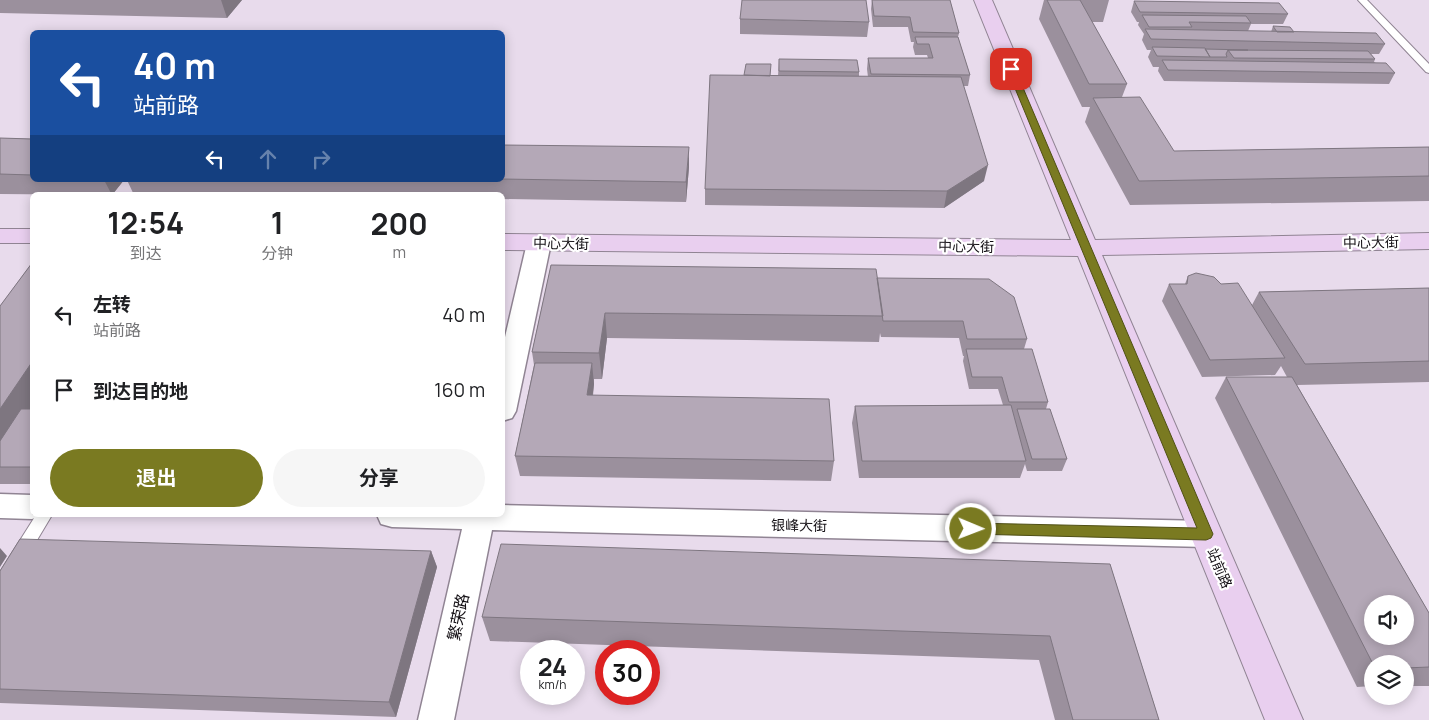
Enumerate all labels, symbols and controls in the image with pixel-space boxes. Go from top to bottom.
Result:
text: 40 m [133,42,216,90]
pin [990,48,1032,90]
icon: left [50,50,115,115]
icon: arrive [997,55,1025,83]
text: 站前路 [133,90,199,120]
icon: left [201,145,229,173]
icon: ahead [254,145,282,173]
icon: right [307,145,335,173]
text: 12:54 [107,202,184,243]
text: 1 [271,202,284,243]
text: 200 [371,203,428,244]
street label: 中心大街 [1343,232,1399,252]
street label: 中心大街 [533,233,589,253]
street label: 中心大街 [938,236,994,256]
text: m [392,241,406,263]
text: 到达 [130,242,162,264]
text: 分钟 [261,242,293,264]
text: 左转 [93,291,131,317]
icon: left [50,301,78,329]
text: 40 m [442,302,485,328]
text: 站前路 [93,319,141,341]
icon: arrive [50,376,78,404]
text: 160 m [434,377,485,403]
text: 到达目的地 [93,378,188,404]
button: 退出 [50,449,263,507]
button: 分享 [273,449,485,507]
position arrow [944,502,996,554]
street label: 银峰大街 [771,515,827,535]
street label: 站前路 [1203,545,1237,591]
street label: 繁荣路 [442,591,474,643]
map controls [1364,595,1414,705]
button: sound [1364,595,1414,645]
speed limit sign: 30 [595,640,660,705]
text: 24 [538,649,567,684]
button: layers [1364,655,1414,705]
text: km/h [539,676,566,693]

